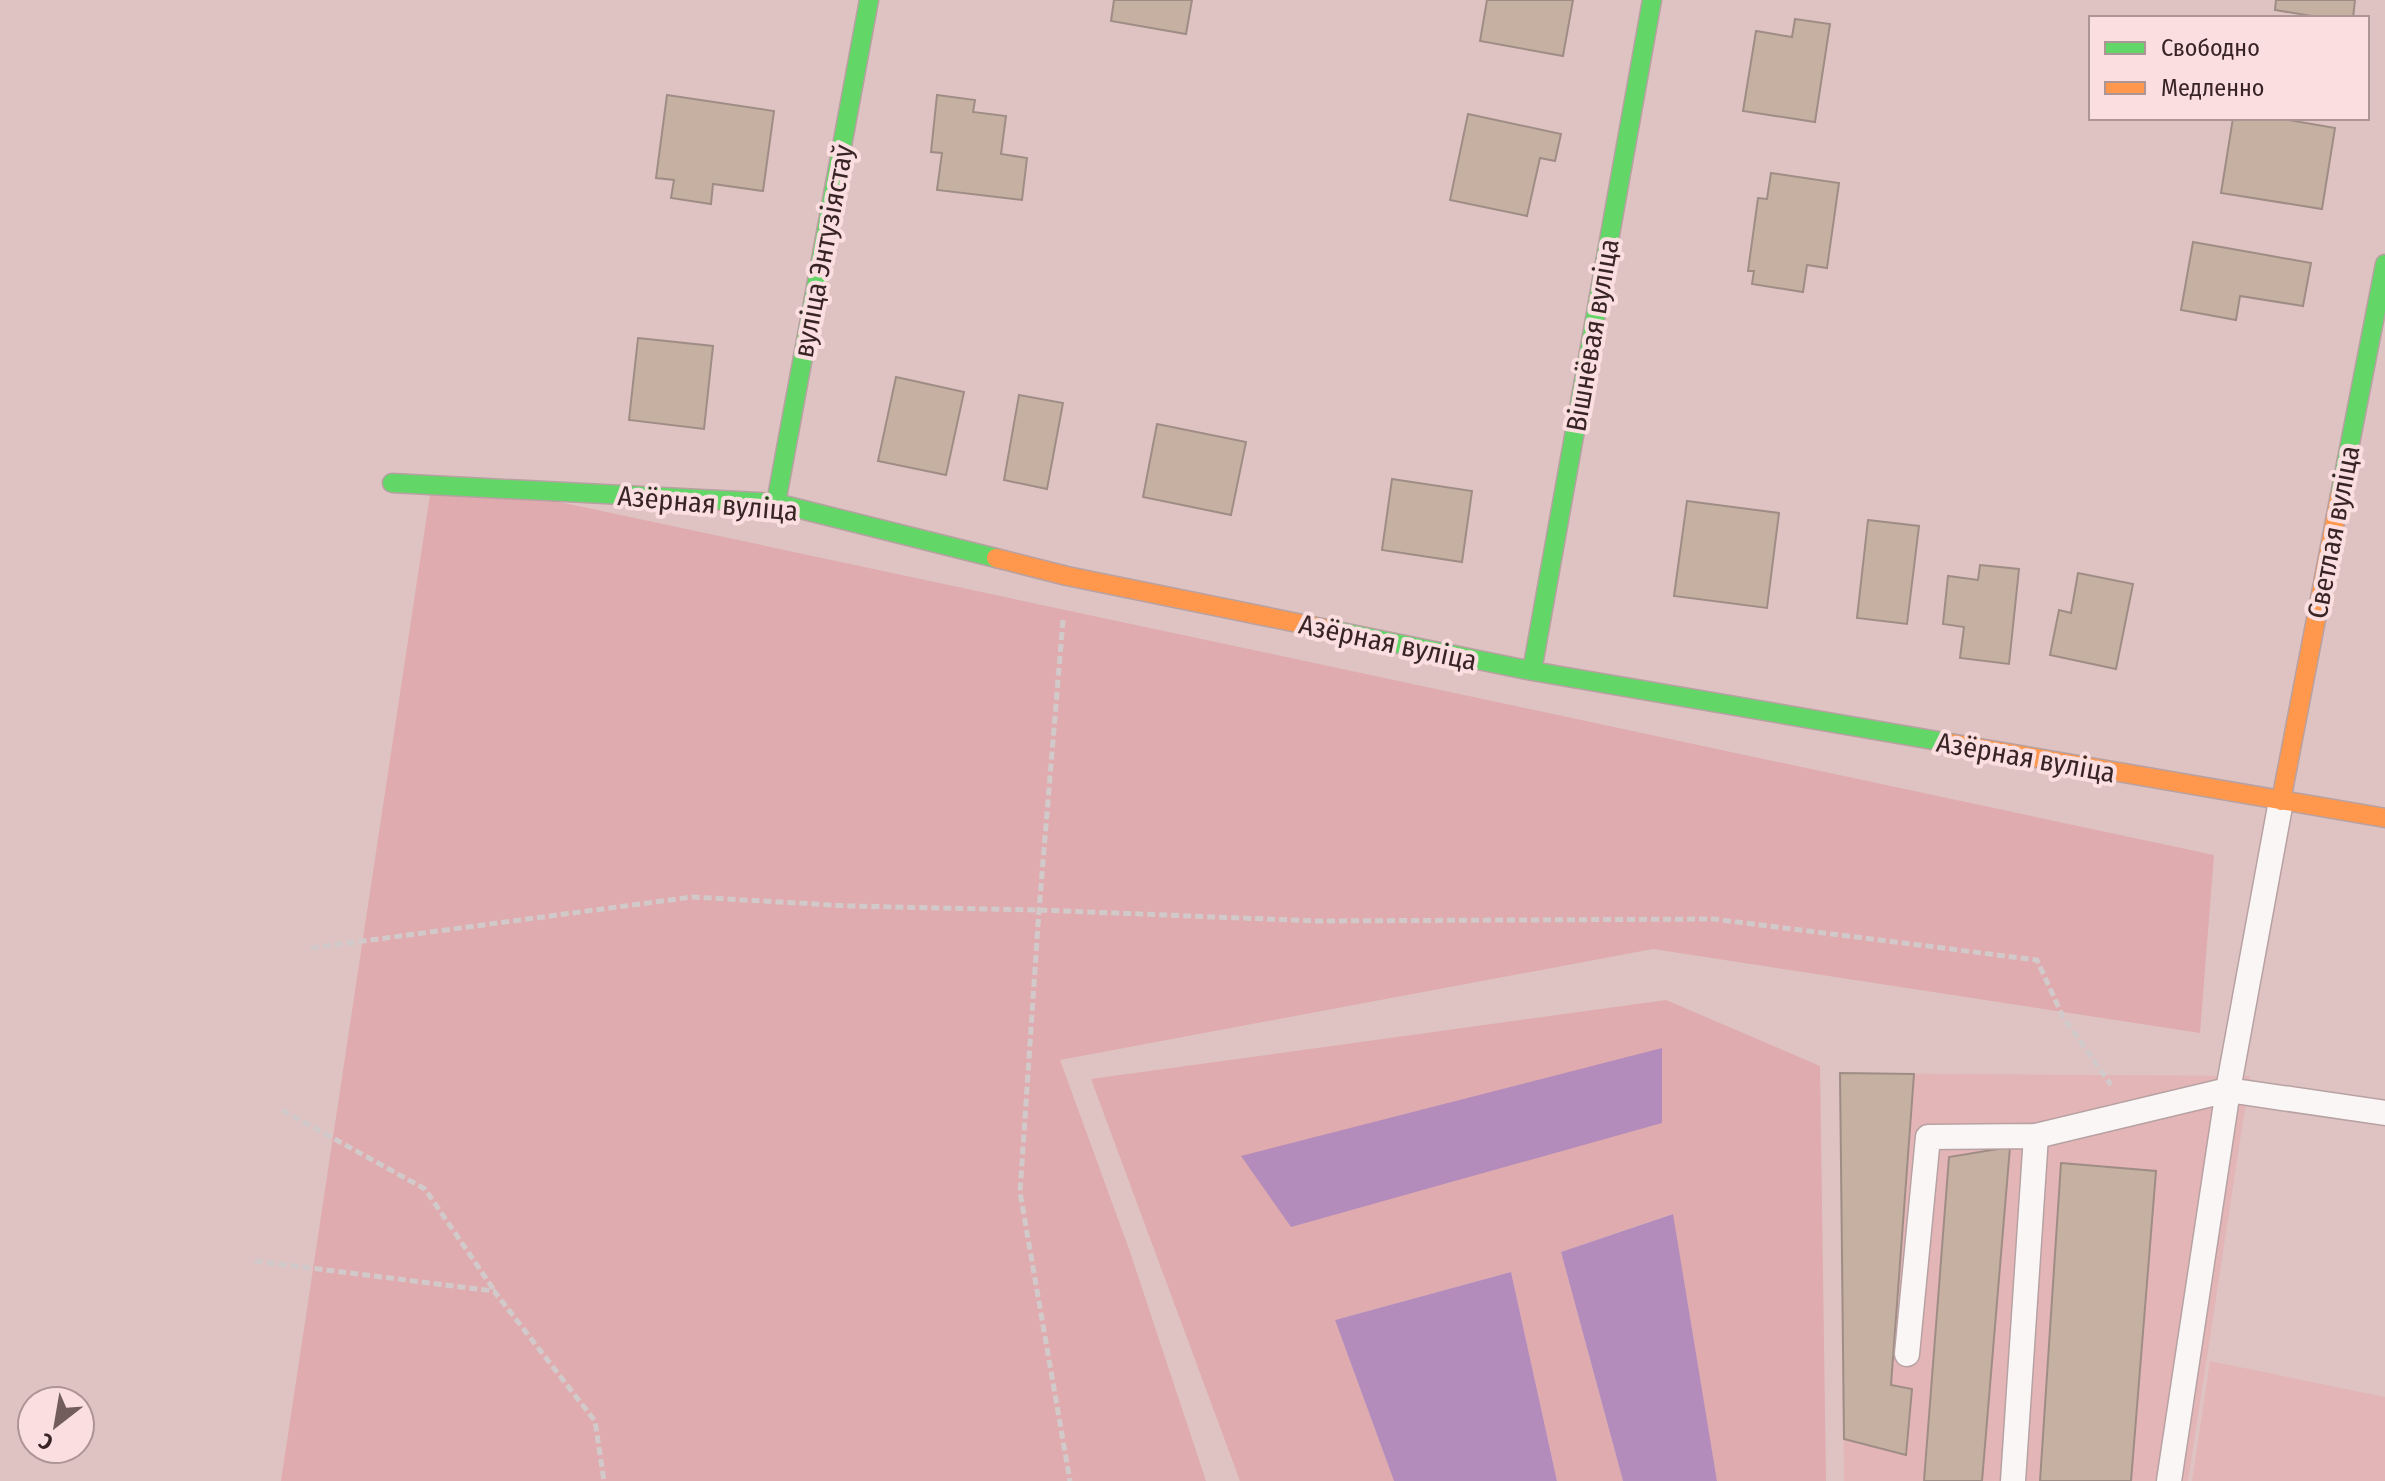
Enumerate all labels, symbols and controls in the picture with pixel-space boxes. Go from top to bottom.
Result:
legend [2089,16,2369,120]
text: Свободно [2161,34,2260,62]
text: Медленно [2161,74,2264,102]
street label: вуліца Энтузіястаў [787,141,860,360]
street label: Вішнёвая вуліца [1559,236,1626,434]
street label: Светлая вуліца [2301,443,2366,621]
street label: Азёрная вуліца [616,479,799,528]
street label: Азёрная вуліца [1296,608,1480,677]
street label: Азёрная вуліца [1934,726,2118,789]
north arrow [16,1385,96,1465]
text: С [34,1427,58,1456]

